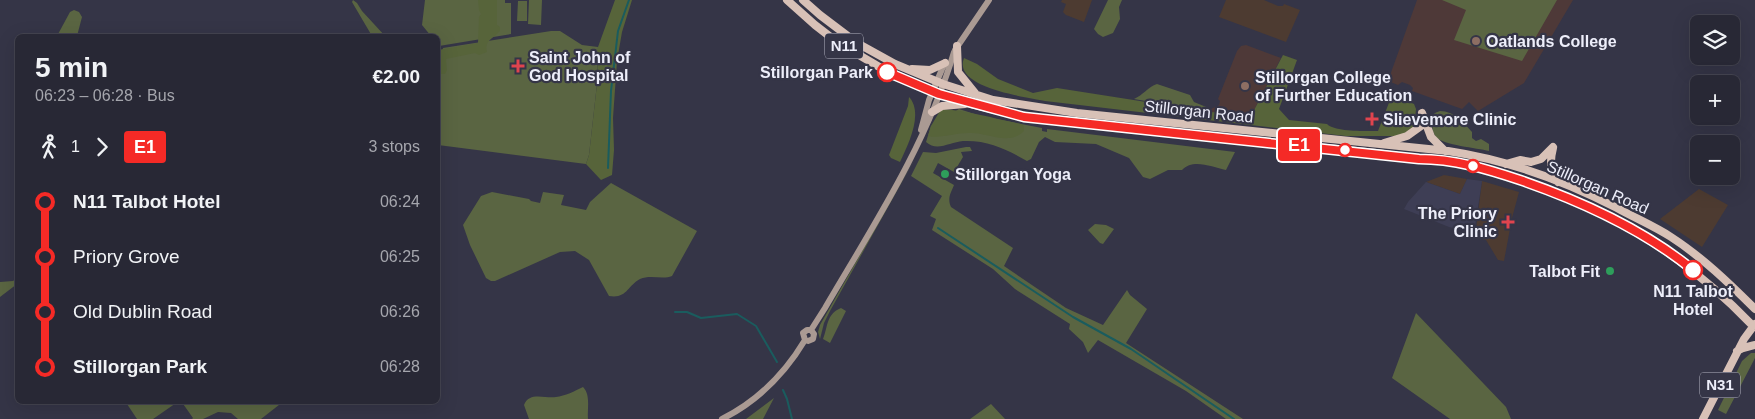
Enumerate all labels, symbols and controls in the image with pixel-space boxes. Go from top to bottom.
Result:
map controls [1690,15,1740,185]
button: layers [1690,15,1740,65]
place label: Oatlands College [1486,33,1617,50]
road number: N11 [825,34,863,58]
marker: Oatlands College [1470,35,1482,47]
place label: Saint John of God Hospital [529,49,631,84]
text: 5 min [35,52,108,83]
marker: Saint John of God Hospital [511,59,525,73]
marker: Stillorgan Park [877,62,897,82]
place label: Stillorgan Park [760,64,873,81]
text: €2.00 [372,66,420,87]
place label: Stillorgan College of Further Education [1255,69,1412,104]
button: + [1690,75,1740,125]
marker: Stillorgan College of Further Education [1239,80,1251,92]
text: 06:23 – 06:28 · Bus [35,87,175,104]
street label: Stillorgan Road [1144,97,1254,126]
place label: Slievemore Clinic [1383,111,1516,128]
marker: Slievemore Clinic [1365,112,1379,126]
line badge: E1 [1276,129,1322,161]
icon: walk [35,133,63,161]
icon: forward [88,133,116,161]
text: E1 [1288,135,1310,155]
button: − [1690,135,1740,185]
text: E1 [134,137,156,157]
text: 1 [71,138,80,155]
text: 3 stops [368,138,420,155]
unlabelled marker [1338,143,1352,157]
street label: Stillorgan Road [1544,157,1651,217]
unlabelled marker [1466,159,1480,173]
place label: Stillorgan Yoga [955,166,1071,183]
marker: Stillorgan Yoga [939,168,951,180]
text: N11 Talbot Hotel [73,191,220,212]
text: 06:24 [380,193,420,210]
place label: The Priory Clinic [1418,205,1497,240]
marker: The Priory Clinic [1501,215,1515,229]
text: Priory Grove [73,246,180,267]
text: 06:25 [380,248,420,265]
marker: N11 Talbot Hotel [1683,260,1703,280]
place label: Talbot Fit [1529,263,1601,280]
marker: Talbot Fit [1604,265,1616,277]
place label: N11 Talbot Hotel [1653,283,1734,318]
text: Old Dublin Road [73,301,212,322]
text: 06:26 [380,303,420,320]
text: Stillorgan Park [73,356,207,377]
text: 06:28 [380,358,420,375]
road number: N31 [1700,372,1740,398]

